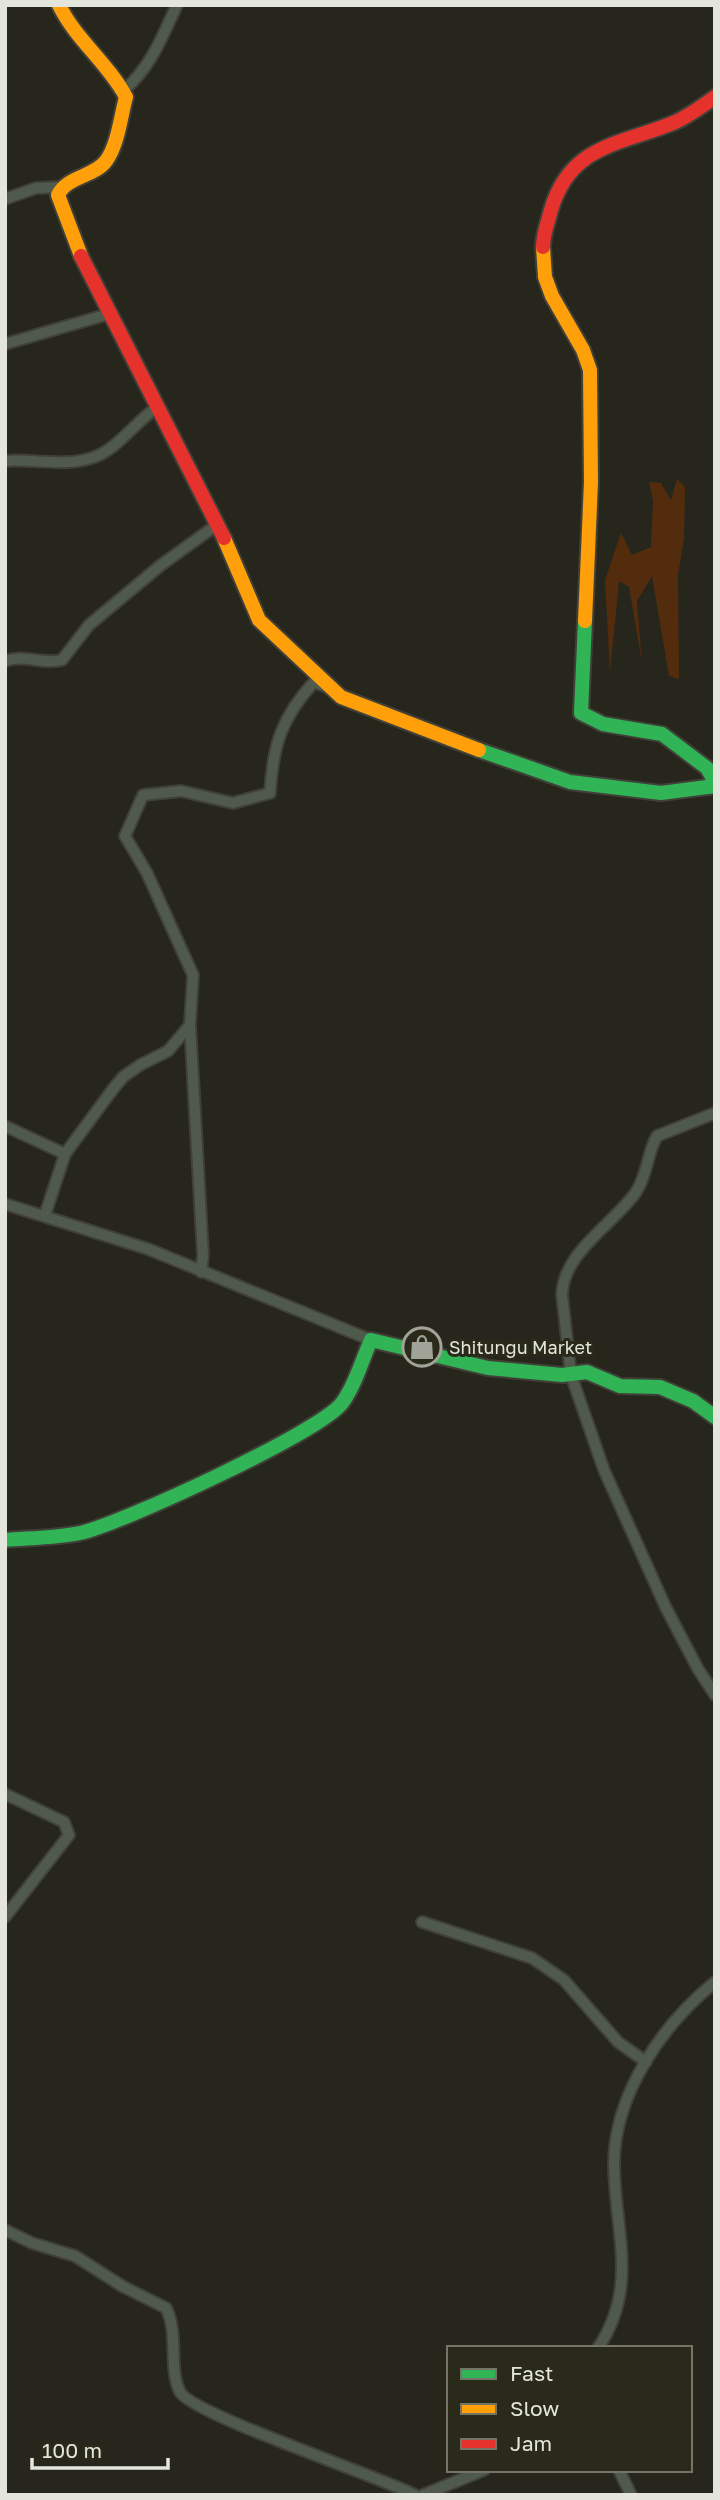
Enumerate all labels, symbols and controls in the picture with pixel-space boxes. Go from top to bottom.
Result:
shop icon: Shitungu Market [401,1326,443,1368]
place label: Shitungu Market [449,1336,592,1358]
legend [447,2346,692,2472]
text: Fast [510,2360,553,2386]
text: Slow [510,2395,559,2421]
scale bar [32,2426,168,2470]
text: Jam [510,2430,552,2456]
text: 100 m [42,2437,102,2463]

